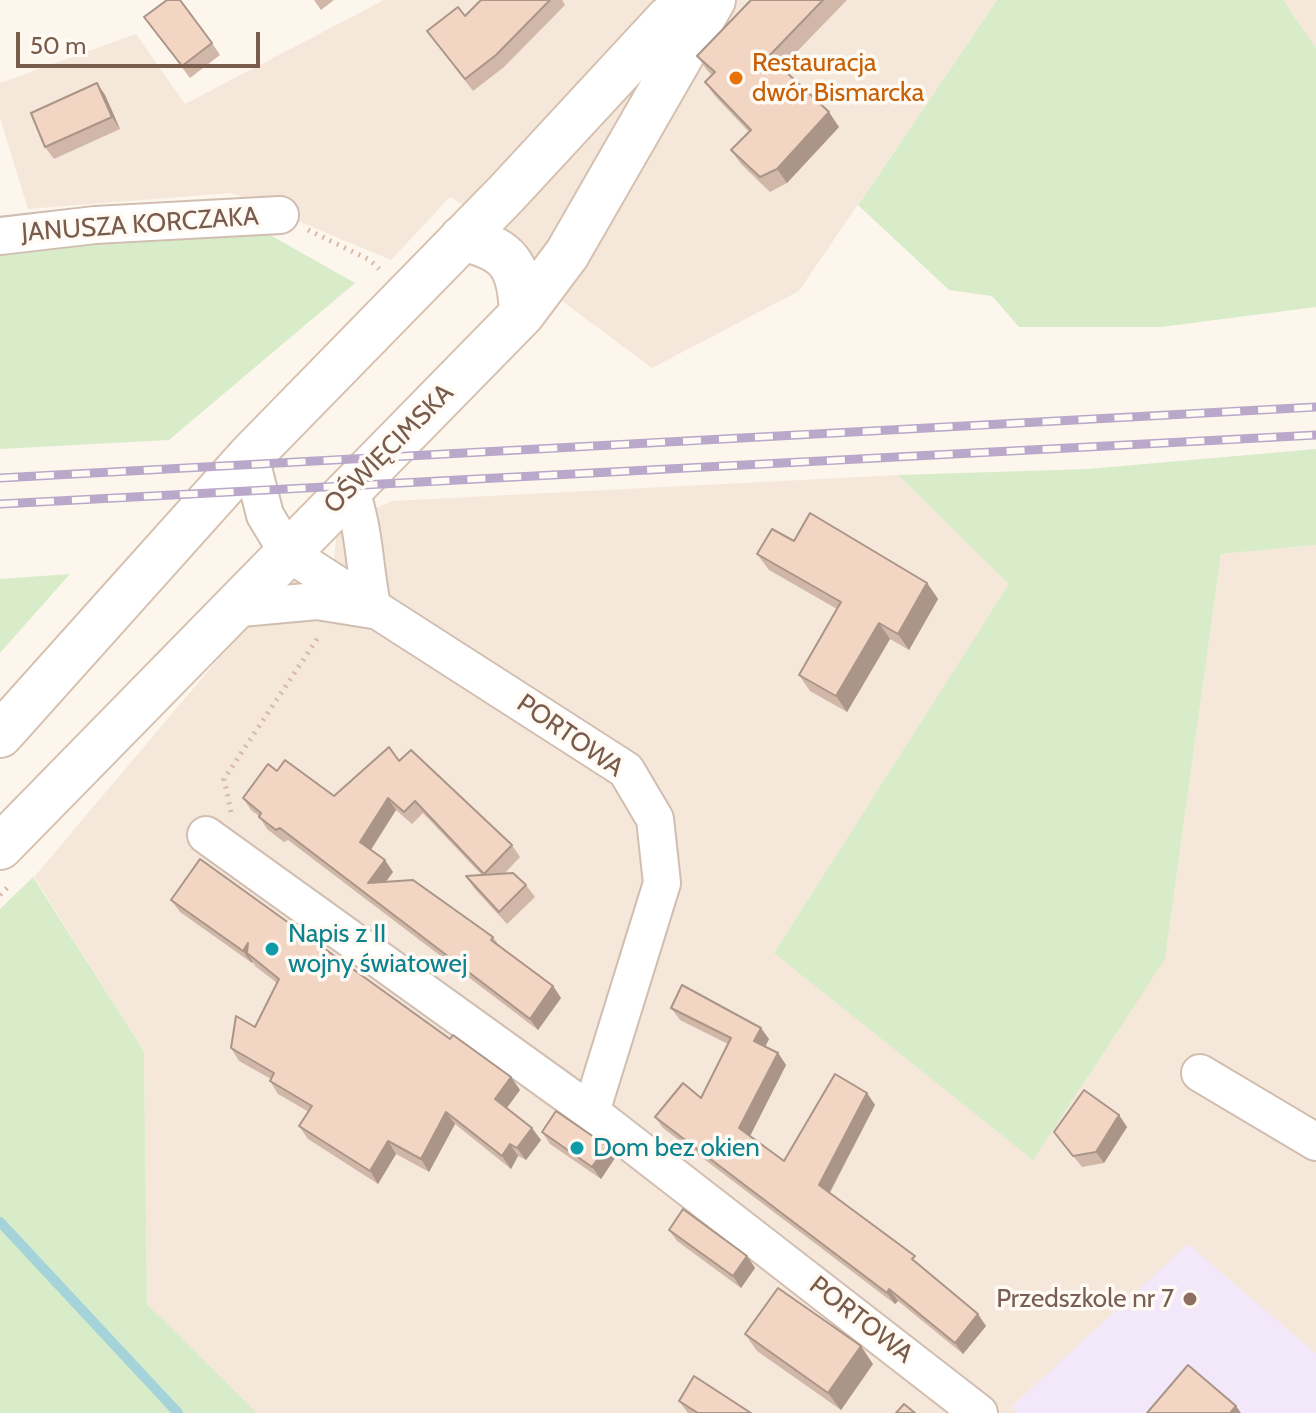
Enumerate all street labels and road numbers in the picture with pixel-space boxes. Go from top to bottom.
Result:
street label: JANUSZA KORCZAKA [20,201,260,249]
street label: OŚWIĘCIMSKA [318,378,460,520]
street label: PORTOWA [511,688,629,784]
street label: PORTOWA [803,1270,919,1370]

